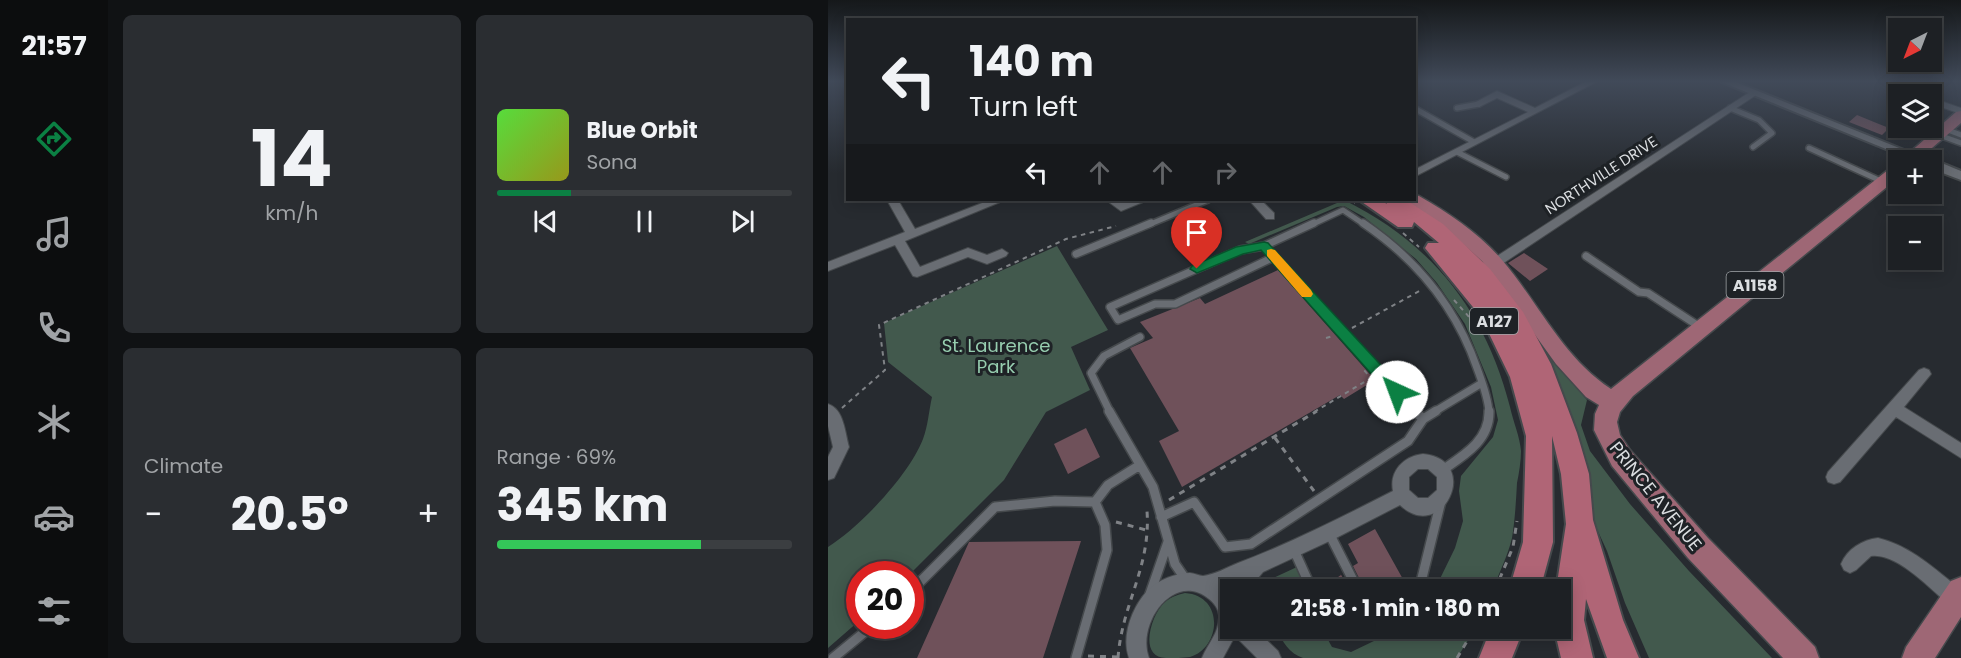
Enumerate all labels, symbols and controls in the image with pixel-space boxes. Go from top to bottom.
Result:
north arrow [1888,18,1942,72]
map controls [1888,18,1942,270]
text: 21:57 [21,27,87,64]
text: 140 m [969,32,1094,91]
icon: left [870,42,948,120]
button: layers [1888,84,1942,138]
text: Turn left [969,88,1078,125]
text: 14 [251,104,333,213]
text: Blue Orbit [587,115,698,146]
icon: directions [33,118,75,160]
street label: NORTHVILLE DRIVE [1541,131,1661,219]
text: Sona [587,148,637,176]
button: + [1888,150,1942,204]
icon: left [1020,156,1053,189]
icon: ahead [1083,156,1116,189]
icon: ahead [1146,156,1179,189]
icon: right [1209,156,1242,189]
text: km/h [265,199,318,227]
icon: previous [529,205,562,238]
icon: pause [628,205,661,238]
icon: next [726,205,759,238]
pin [1171,207,1222,269]
icon: music [33,213,75,255]
icon: arrive [1180,216,1213,249]
button: − [1888,216,1942,270]
road number: A1158 [1726,272,1784,298]
icon: phone [33,307,75,349]
road number: A127 [1470,308,1518,334]
park label: St. Laurence Park [942,333,1050,379]
position arrow [1365,360,1429,424]
icon: climate [33,401,75,443]
street label: PRINCE AVENUE [1604,436,1708,556]
text: Range · 69% [497,443,616,471]
text: Climate [144,452,223,480]
text: 345 km [497,474,668,537]
text: 20.5° [231,483,348,546]
text: − [144,491,162,538]
text: + [417,491,439,538]
icon: car [33,496,75,538]
speed limit sign: 20 [846,561,924,639]
icon: filters [33,590,75,632]
text: 21:58 · 1 min · 180 m [1291,593,1500,624]

